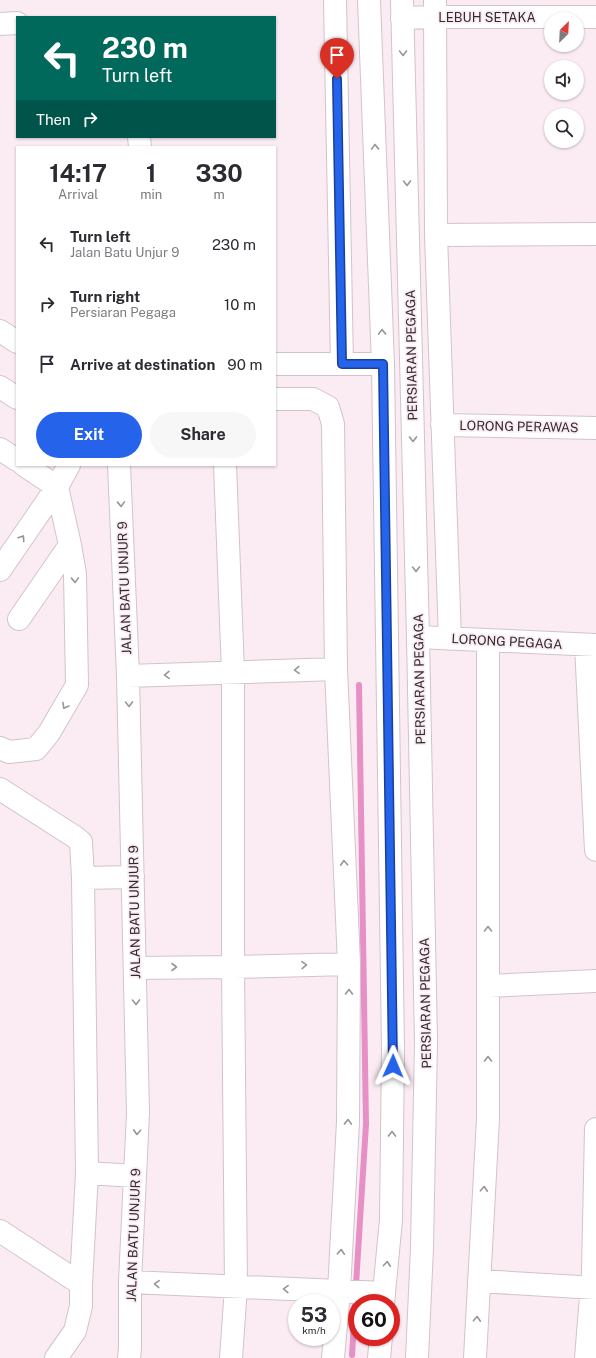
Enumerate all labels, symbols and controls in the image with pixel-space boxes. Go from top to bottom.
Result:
street label: LEBUH SETAKA [438,10,536,25]
north arrow [544,12,584,52]
map controls [544,12,584,148]
text: 230 m [102,31,188,64]
icon: left [36,32,88,84]
pin [320,38,354,79]
icon: arrive [326,44,348,66]
one-way arrow [399,50,407,56]
button: sound [544,60,584,100]
text: Turn left [102,65,172,86]
icon: right [79,108,101,130]
button: search [544,108,584,148]
text: Then [36,111,71,128]
one-way arrow [370,144,379,150]
text: 14:17 [49,159,107,187]
text: 1 [146,159,156,187]
text: 330 [196,159,243,187]
one-way arrow [402,180,411,186]
text: Arrival [58,187,98,202]
text: min [140,187,162,202]
text: m [214,187,225,202]
text: Turn left [70,228,131,245]
icon: left [36,233,58,255]
text: 230 m [212,236,256,253]
text: Jalan Batu Unjur 9 [70,245,179,260]
text: Turn right [70,288,140,305]
street label: PERSIARAN PEGAGA [403,289,420,421]
icon: right [36,293,58,315]
text: 10 m [224,296,256,313]
text: Persiaran Pegaga [70,305,176,320]
one-way arrow [377,329,386,335]
icon: arrive [36,353,58,375]
text: Arrive at destination [70,356,215,373]
text: 90 m [227,356,262,373]
button: Exit [36,412,142,458]
button: Share [150,412,256,458]
street label: LORONG PERAWAS [459,418,579,435]
one-way arrow [409,436,417,442]
one-way arrow [117,501,125,507]
street label: JALAN BATU UNJUR 9 [115,521,134,655]
one-way arrow [17,535,25,542]
one-way arrow [412,566,420,572]
one-way arrow [71,577,80,583]
street label: PERSIARAN PEGAGA [411,613,428,745]
street label: LORONG PEGAGA [451,631,563,652]
one-way arrow [294,666,300,674]
one-way arrow [164,670,170,679]
one-way arrow [125,701,133,707]
one-way arrow [62,702,69,709]
street label: JALAN BATU UNJUR 9 [126,845,143,979]
one-way arrow [340,860,349,866]
one-way arrow [484,926,492,932]
street label: PERSIARAN PEGAGA [417,937,434,1069]
one-way arrow [301,961,307,969]
one-way arrow [171,963,177,972]
one-way arrow [345,989,353,995]
one-way arrow [132,999,140,1005]
position arrow [372,1045,414,1087]
one-way arrow [484,1056,492,1062]
one-way arrow [344,1119,352,1125]
one-way arrow [133,1129,141,1135]
one-way arrow [388,1131,396,1137]
street label: JALAN BATU UNJUR 9 [124,1168,143,1302]
one-way arrow [479,1186,488,1192]
one-way arrow [337,1249,346,1255]
one-way arrow [382,1261,391,1267]
one-way arrow [153,1279,160,1288]
one-way arrow [283,1285,289,1294]
speed limit sign: 60 [348,1294,400,1346]
text: 53 [301,1303,327,1327]
one-way arrow [472,1316,481,1322]
text: km/h [302,1324,326,1336]

